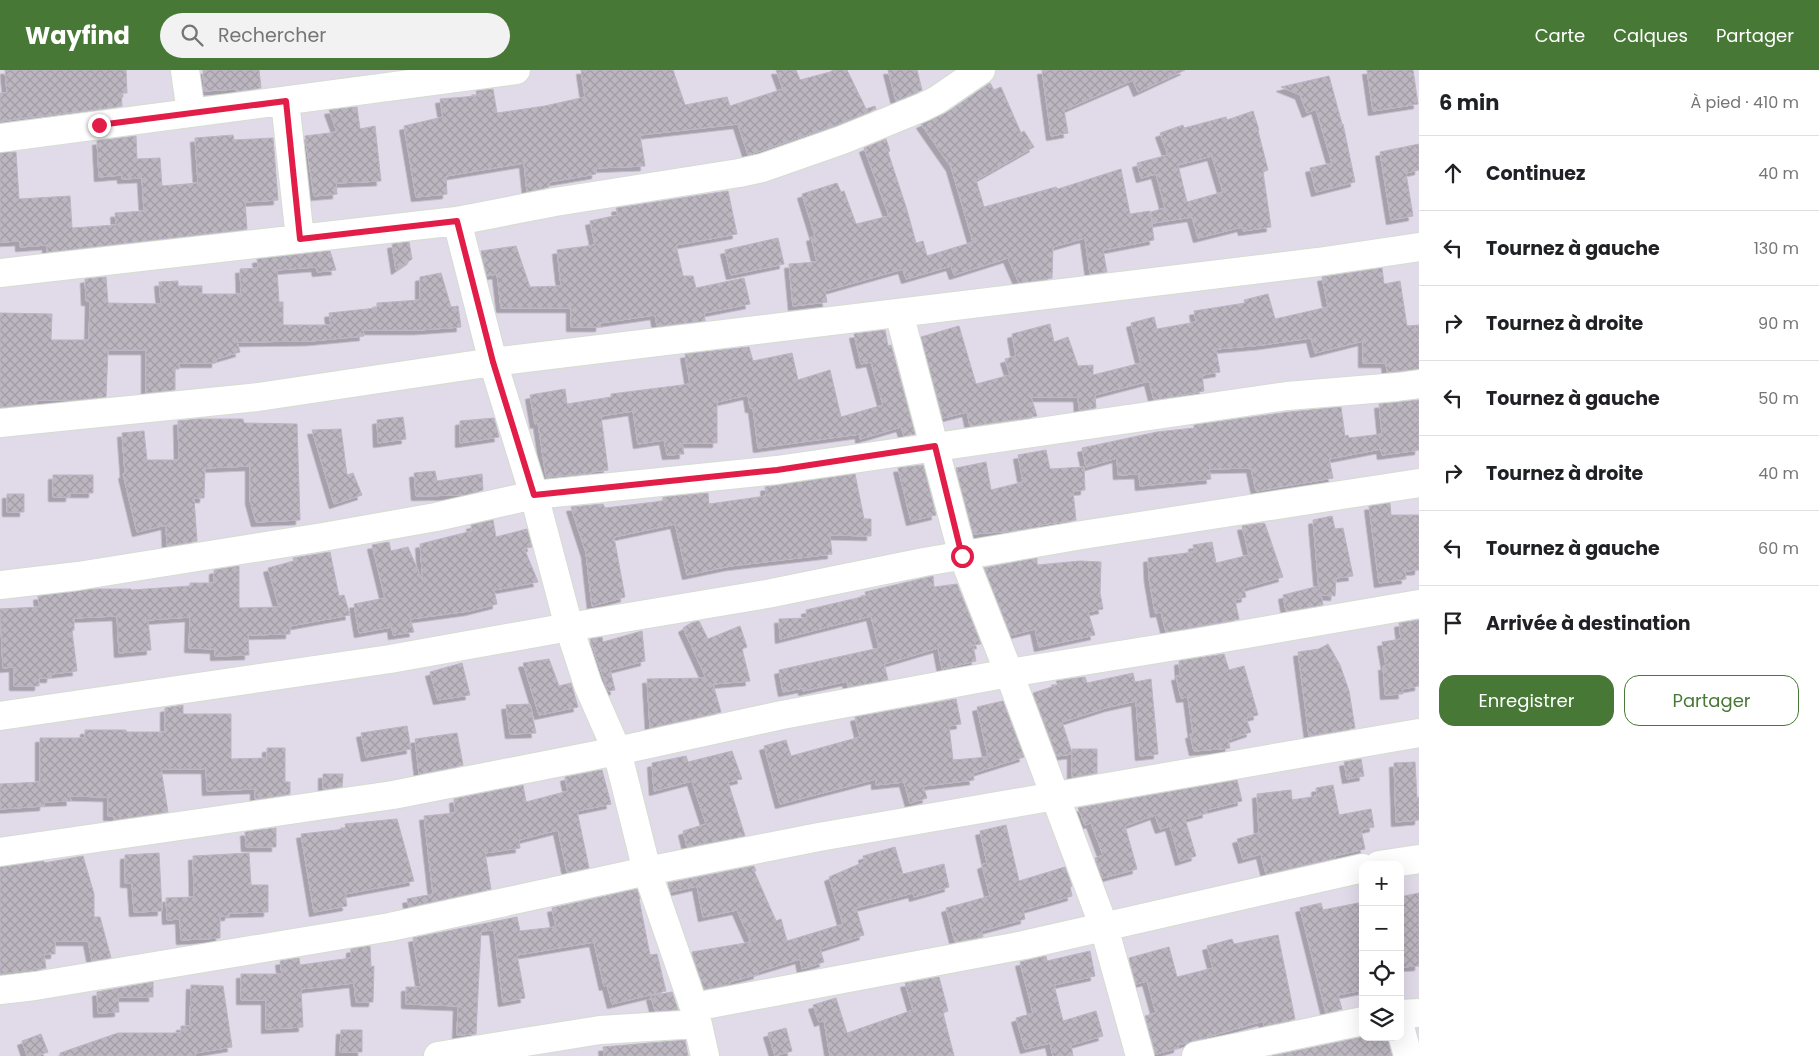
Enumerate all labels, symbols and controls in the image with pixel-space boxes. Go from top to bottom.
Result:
search box [160,13,510,58]
text: Wayfind [25,19,130,52]
icon: search [178,21,206,49]
text: Rechercher [218,22,326,49]
text: Carte [1535,23,1585,48]
text: Calques [1613,23,1688,48]
text: Partager [1716,23,1794,48]
text: 6 min [1439,88,1499,117]
text: À pied · 410 m [1691,91,1799,114]
route end [88,114,111,137]
icon: ahead [1439,159,1467,187]
text: Continuez [1486,160,1585,187]
text: 40 m [1758,162,1799,185]
icon: left [1439,234,1467,262]
text: Tournez à gauche [1486,235,1660,262]
text: 130 m [1754,237,1799,260]
icon: right [1439,309,1467,337]
text: Tournez à droite [1486,310,1643,337]
text: 90 m [1758,312,1799,335]
icon: left [1439,384,1467,412]
text: Tournez à gauche [1486,385,1660,412]
text: 50 m [1758,387,1799,410]
icon: right [1439,459,1467,487]
text: Tournez à droite [1486,460,1643,487]
text: 40 m [1758,462,1799,485]
icon: left [1439,534,1467,562]
text: Tournez à gauche [1486,535,1660,562]
text: 60 m [1758,537,1799,560]
route start [951,545,974,568]
icon: arrive [1439,609,1467,637]
text: Arrivée à destination [1486,610,1691,637]
button: Enregistrer [1439,675,1614,726]
button: Partager [1624,675,1799,726]
map controls [1359,861,1404,1041]
button: + [1359,861,1404,906]
button: − [1359,906,1404,951]
button: locate [1359,951,1404,996]
button: layers [1359,996,1404,1041]

